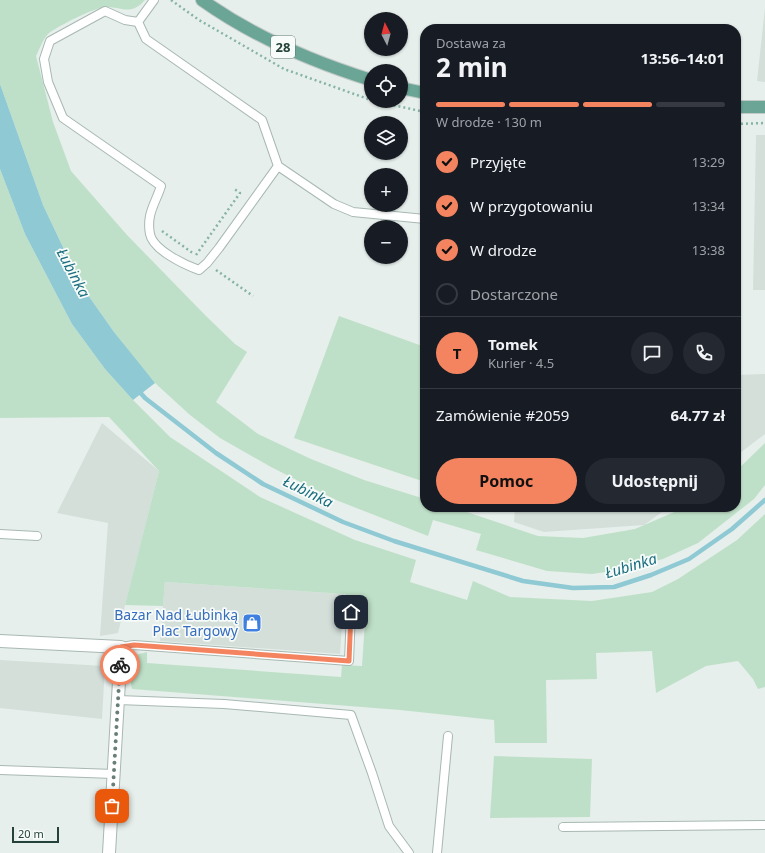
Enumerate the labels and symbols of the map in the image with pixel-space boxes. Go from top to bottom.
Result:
north arrow [364,12,408,56]
road number: 28 [271,36,295,58]
water label: Łubinka [53,244,95,301]
water label: Łubinka [280,470,337,512]
water label: Łubinka [602,548,659,582]
pin [334,595,368,629]
place label: Bazar Nad Łubinką Plac Targowy [114,605,239,640]
shop icon: Bazar Nad Łubinką Plac Targowy [241,612,263,634]
courier [100,645,140,685]
pin [95,789,129,823]
scale bar [12,825,59,844]

